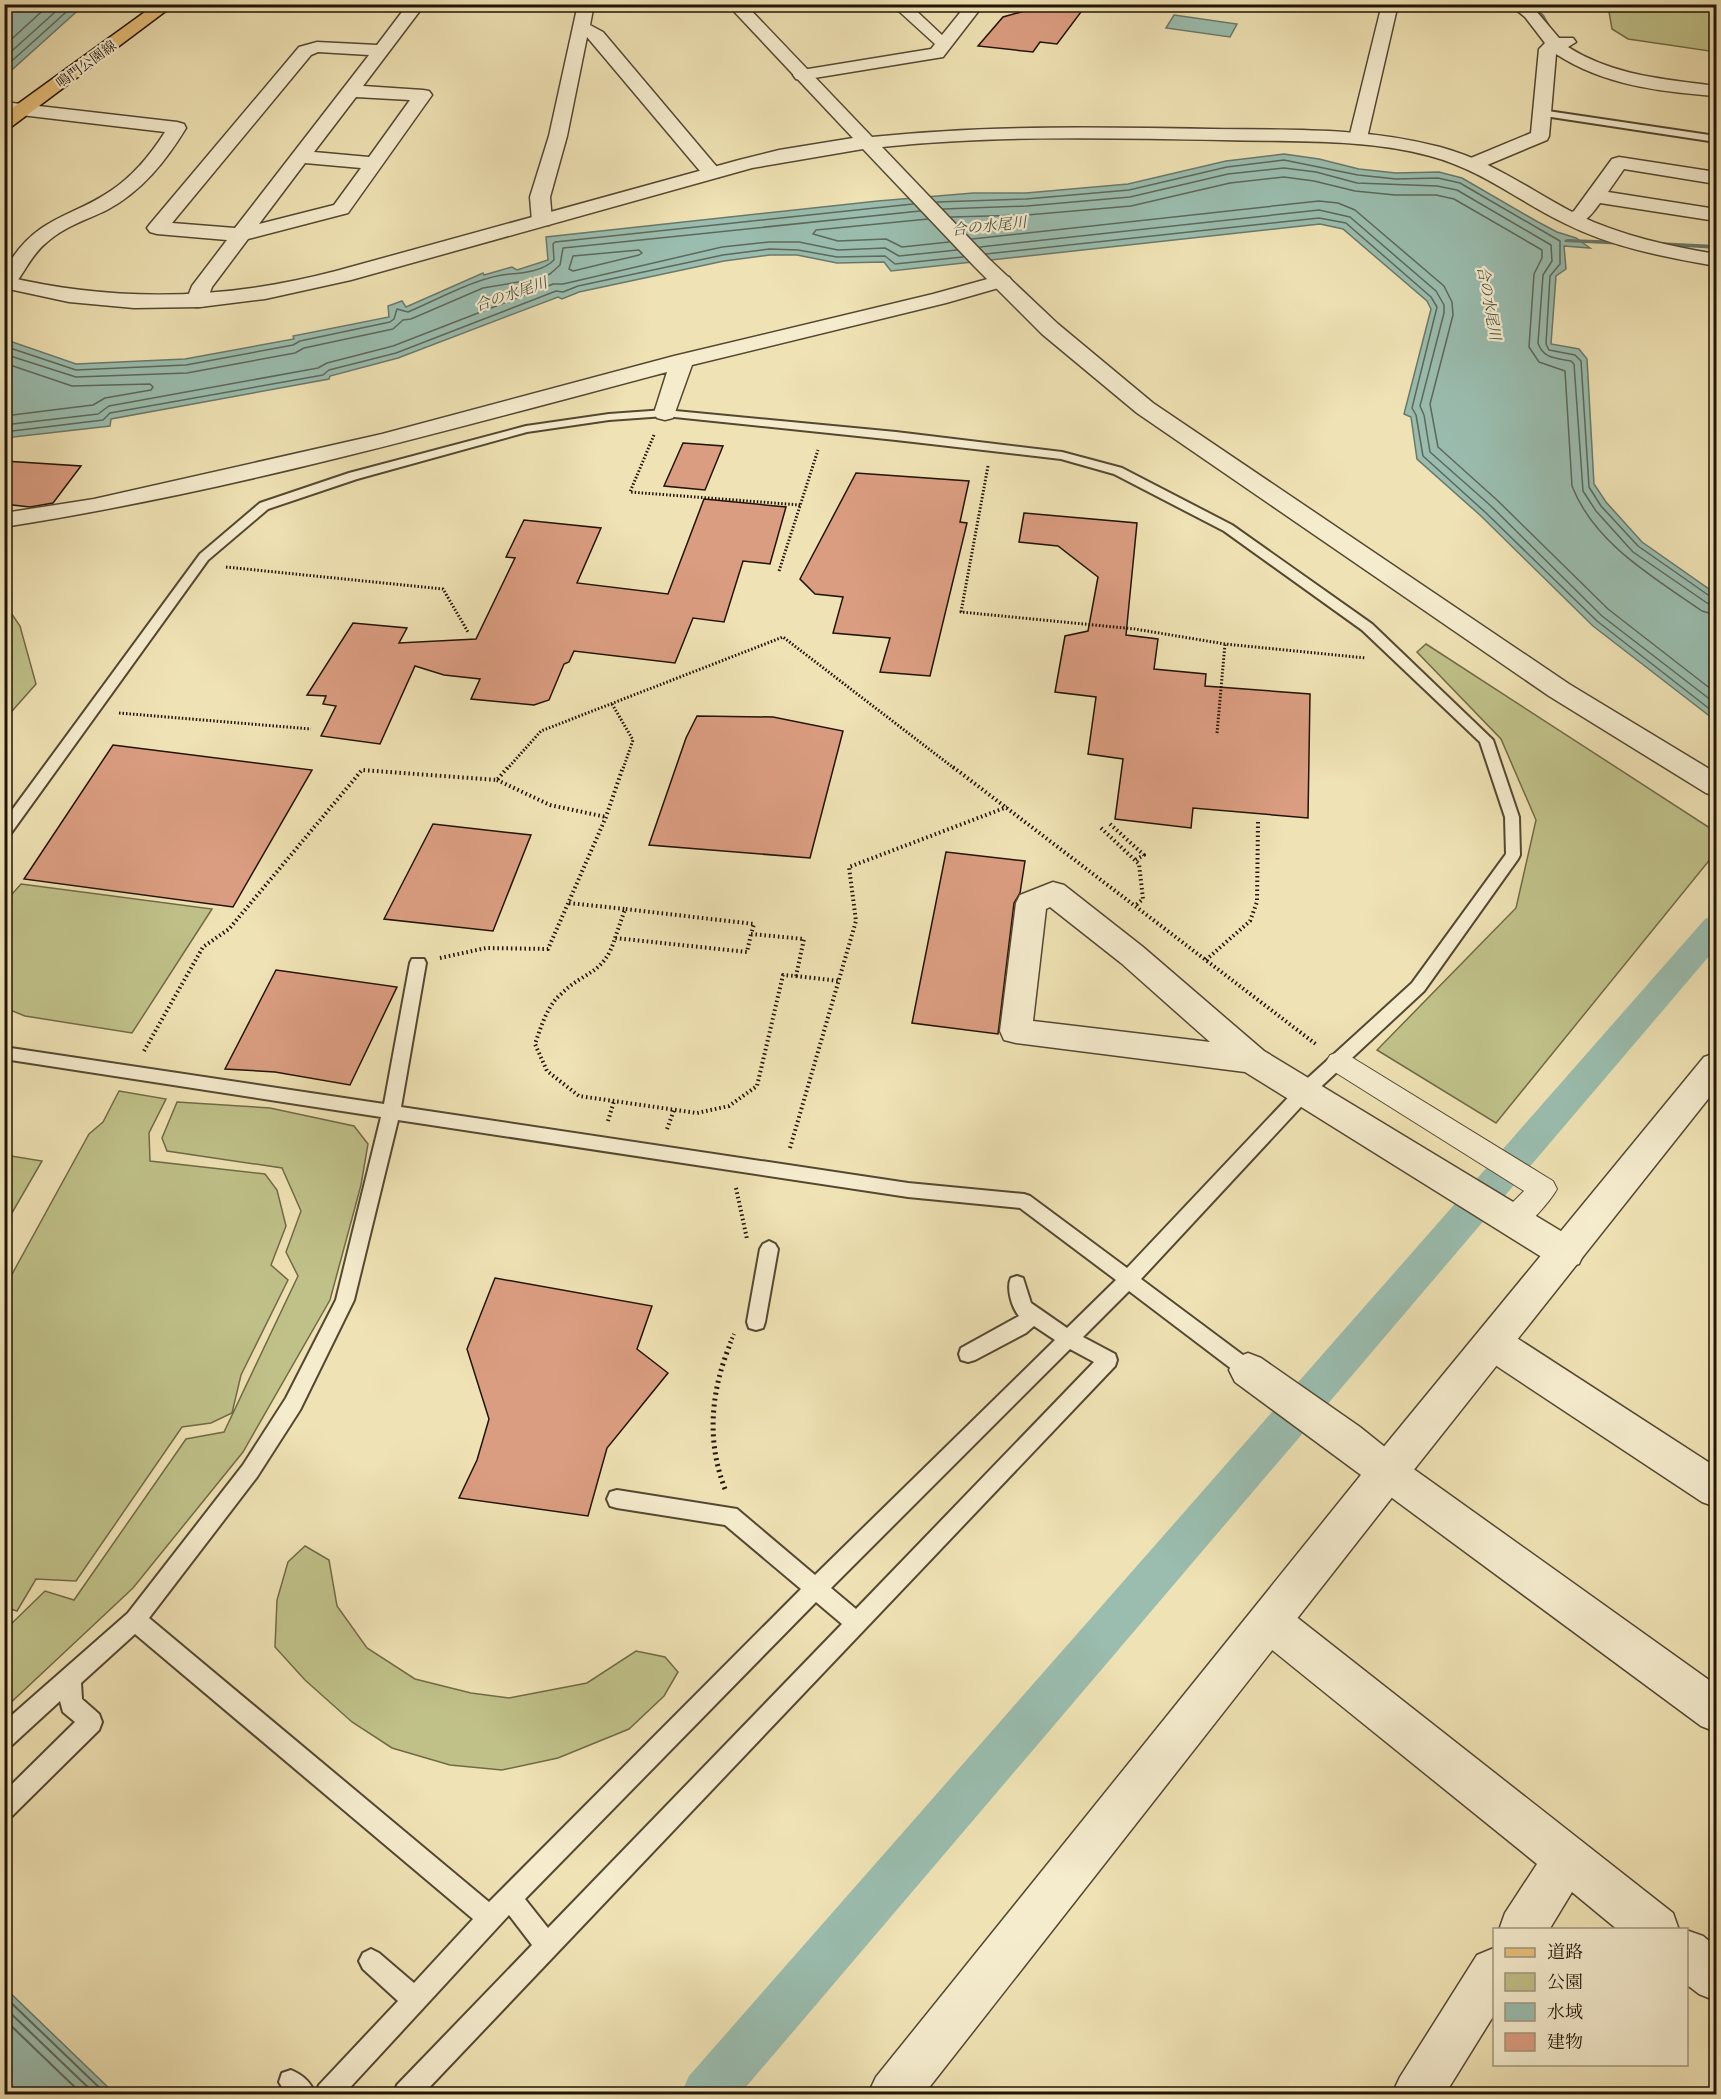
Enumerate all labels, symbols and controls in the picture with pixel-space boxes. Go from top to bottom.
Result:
street label: 鳴門公園線 [53,37,121,93]
water label: 合の水尾川 [951,213,1030,242]
water label: 合の水尾川 [1471,264,1505,344]
water label: 合の水尾川 [473,273,552,318]
legend [1493,1928,1688,2066]
text: 道路 [1547,1941,1583,1966]
text: 公園 [1547,1971,1583,1996]
text: 水域 [1547,2001,1583,2026]
text: 建物 [1547,2031,1583,2056]

